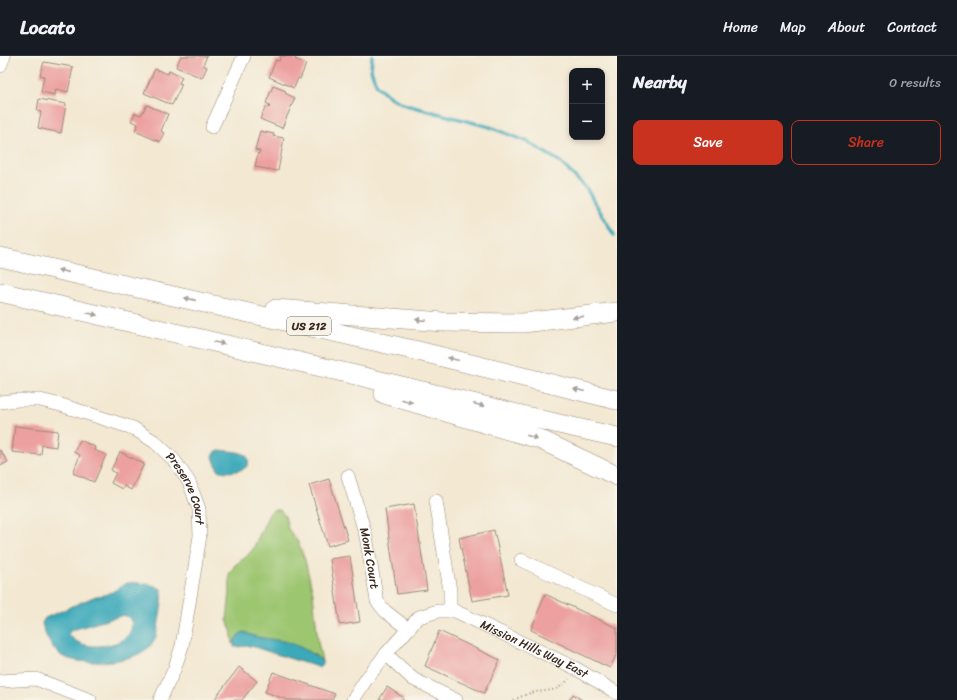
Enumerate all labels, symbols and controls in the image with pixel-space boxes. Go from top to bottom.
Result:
text: Locato [20,11,75,44]
text: Home [723,15,758,40]
text: Map [780,15,806,40]
text: About [828,15,865,40]
text: Contact [887,15,937,40]
text: Nearby [633,67,687,97]
map controls [569,68,605,140]
button: + [569,68,605,104]
text: 0 results [889,71,941,94]
button: − [569,104,605,140]
button: Save [633,120,783,165]
button: Share [791,120,941,165]
one-way arrow [57,267,69,273]
one-way arrow [183,296,196,302]
one-way arrow [86,311,99,317]
one-way arrow [572,313,584,320]
road number: US 212 [287,317,331,335]
one-way arrow [415,317,427,324]
one-way arrow [213,341,225,347]
one-way arrow [447,356,459,362]
one-way arrow [573,387,585,393]
one-way arrow [401,398,413,404]
one-way arrow [473,402,485,408]
one-way arrow [526,434,538,440]
street label: Preserve Court [160,446,211,526]
street label: Monk Court [353,525,386,590]
street label: Mission Hills Way East [476,613,593,685]

